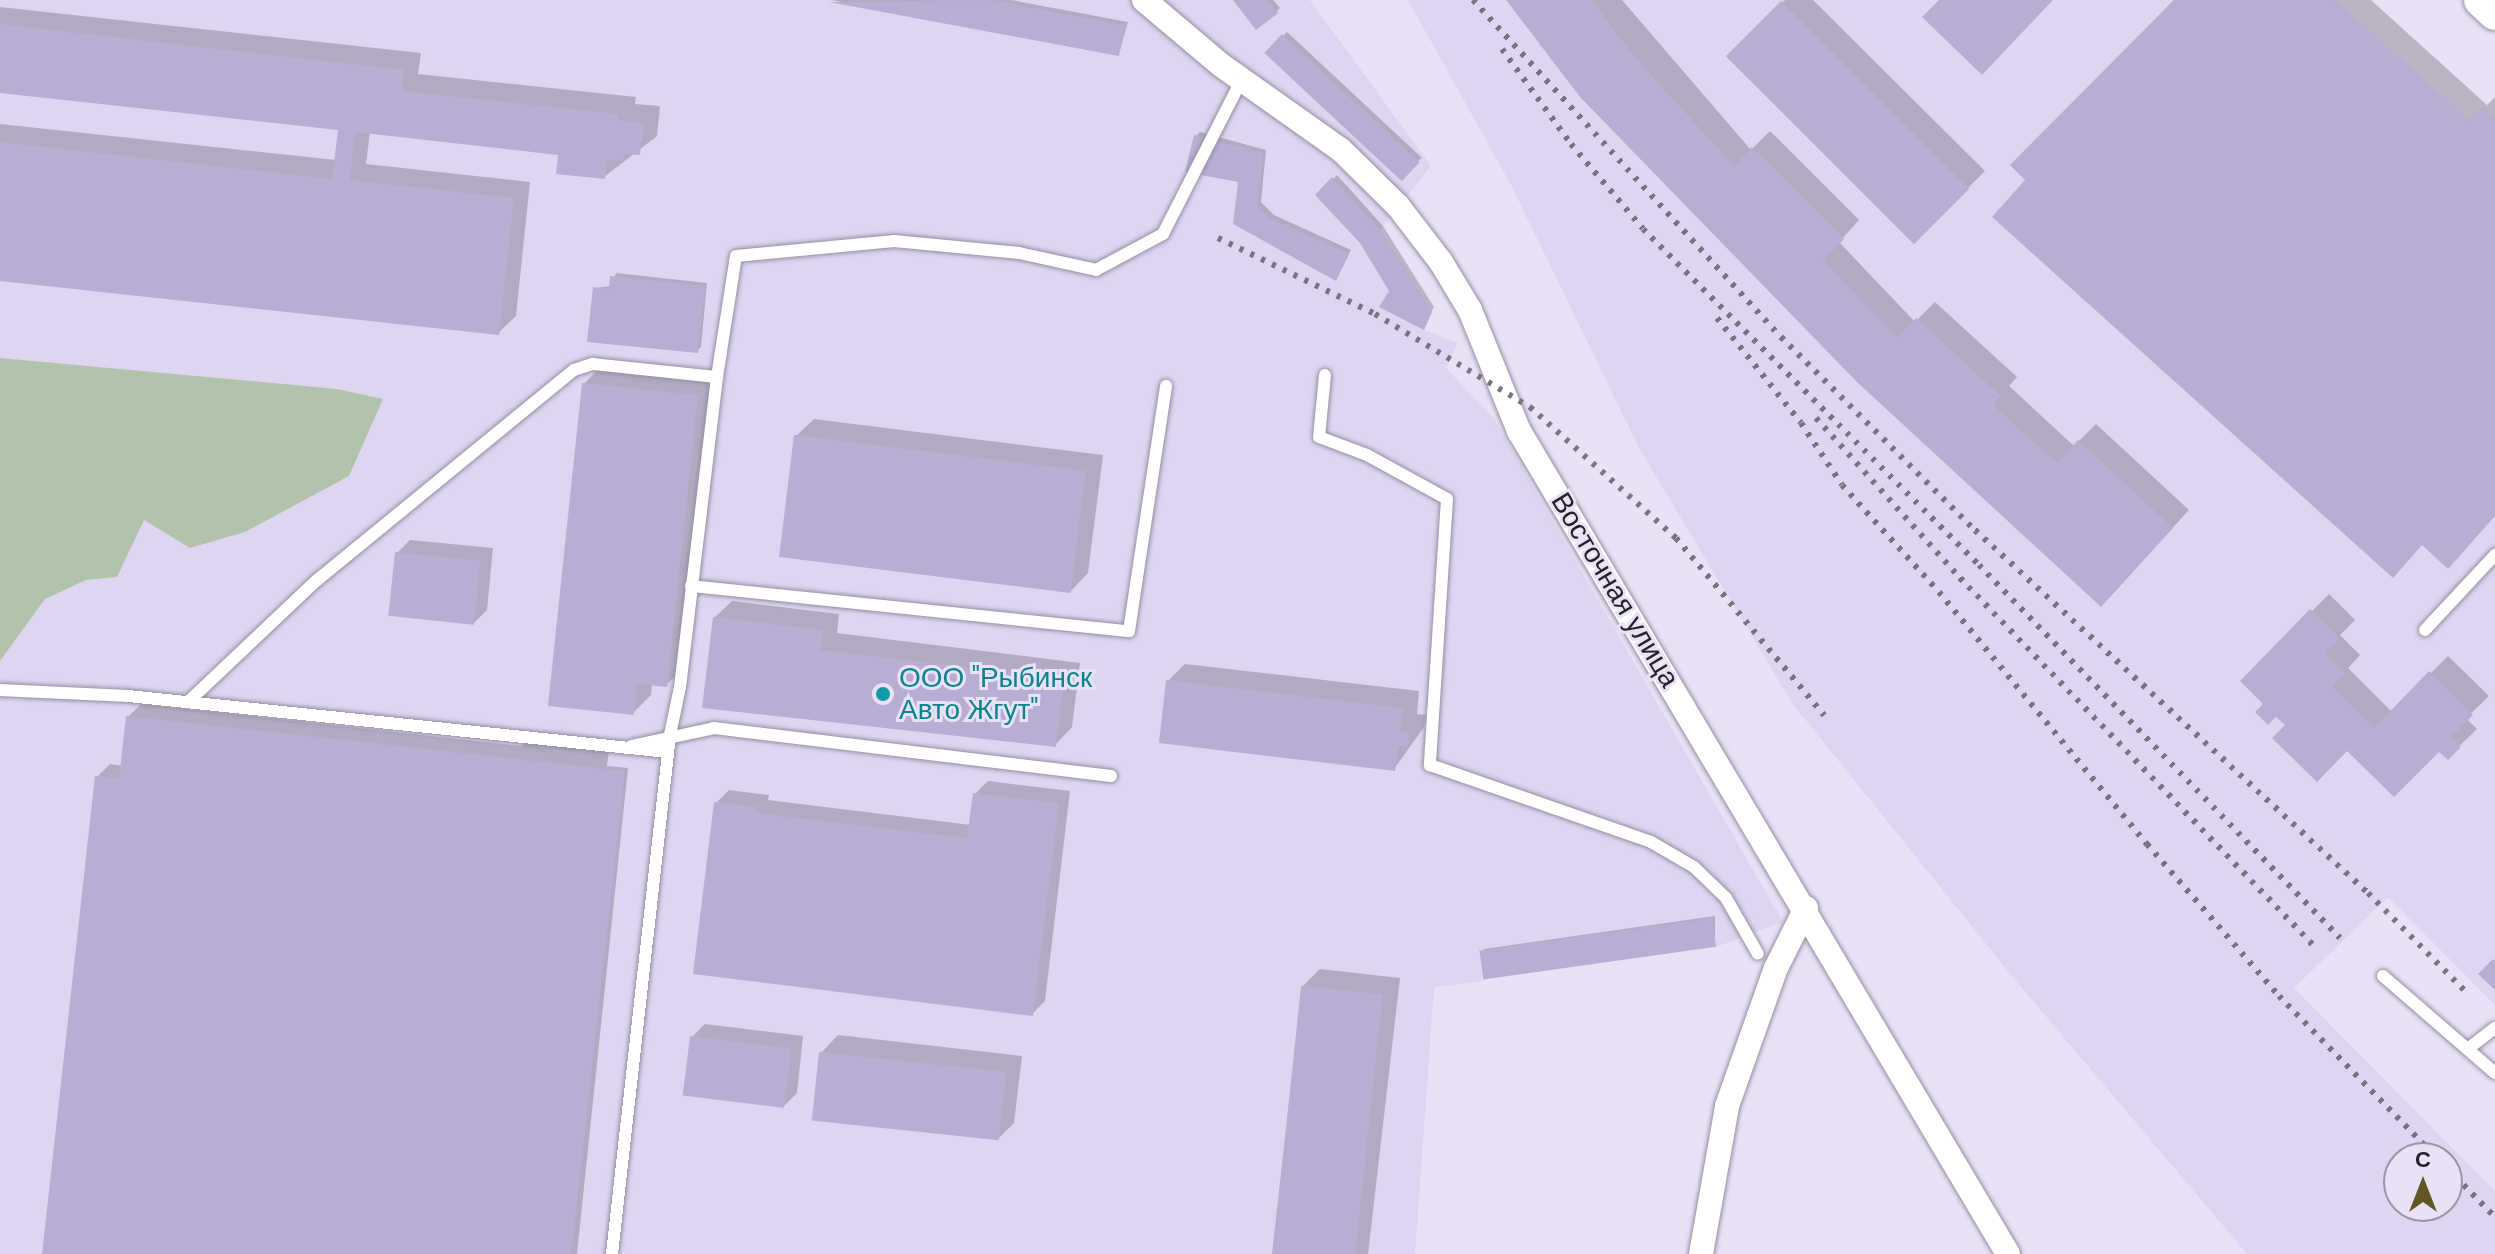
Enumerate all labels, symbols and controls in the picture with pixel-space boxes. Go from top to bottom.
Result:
street label: Восточная улица [1544,487,1686,693]
place label: ООО "Рыбинск Авто Жгут" [899,661,1092,727]
marker: ООО "Рыбинск Авто Жгут" [874,685,892,703]
north arrow [2383,1142,2463,1222]
text: С [2415,1145,2431,1174]

